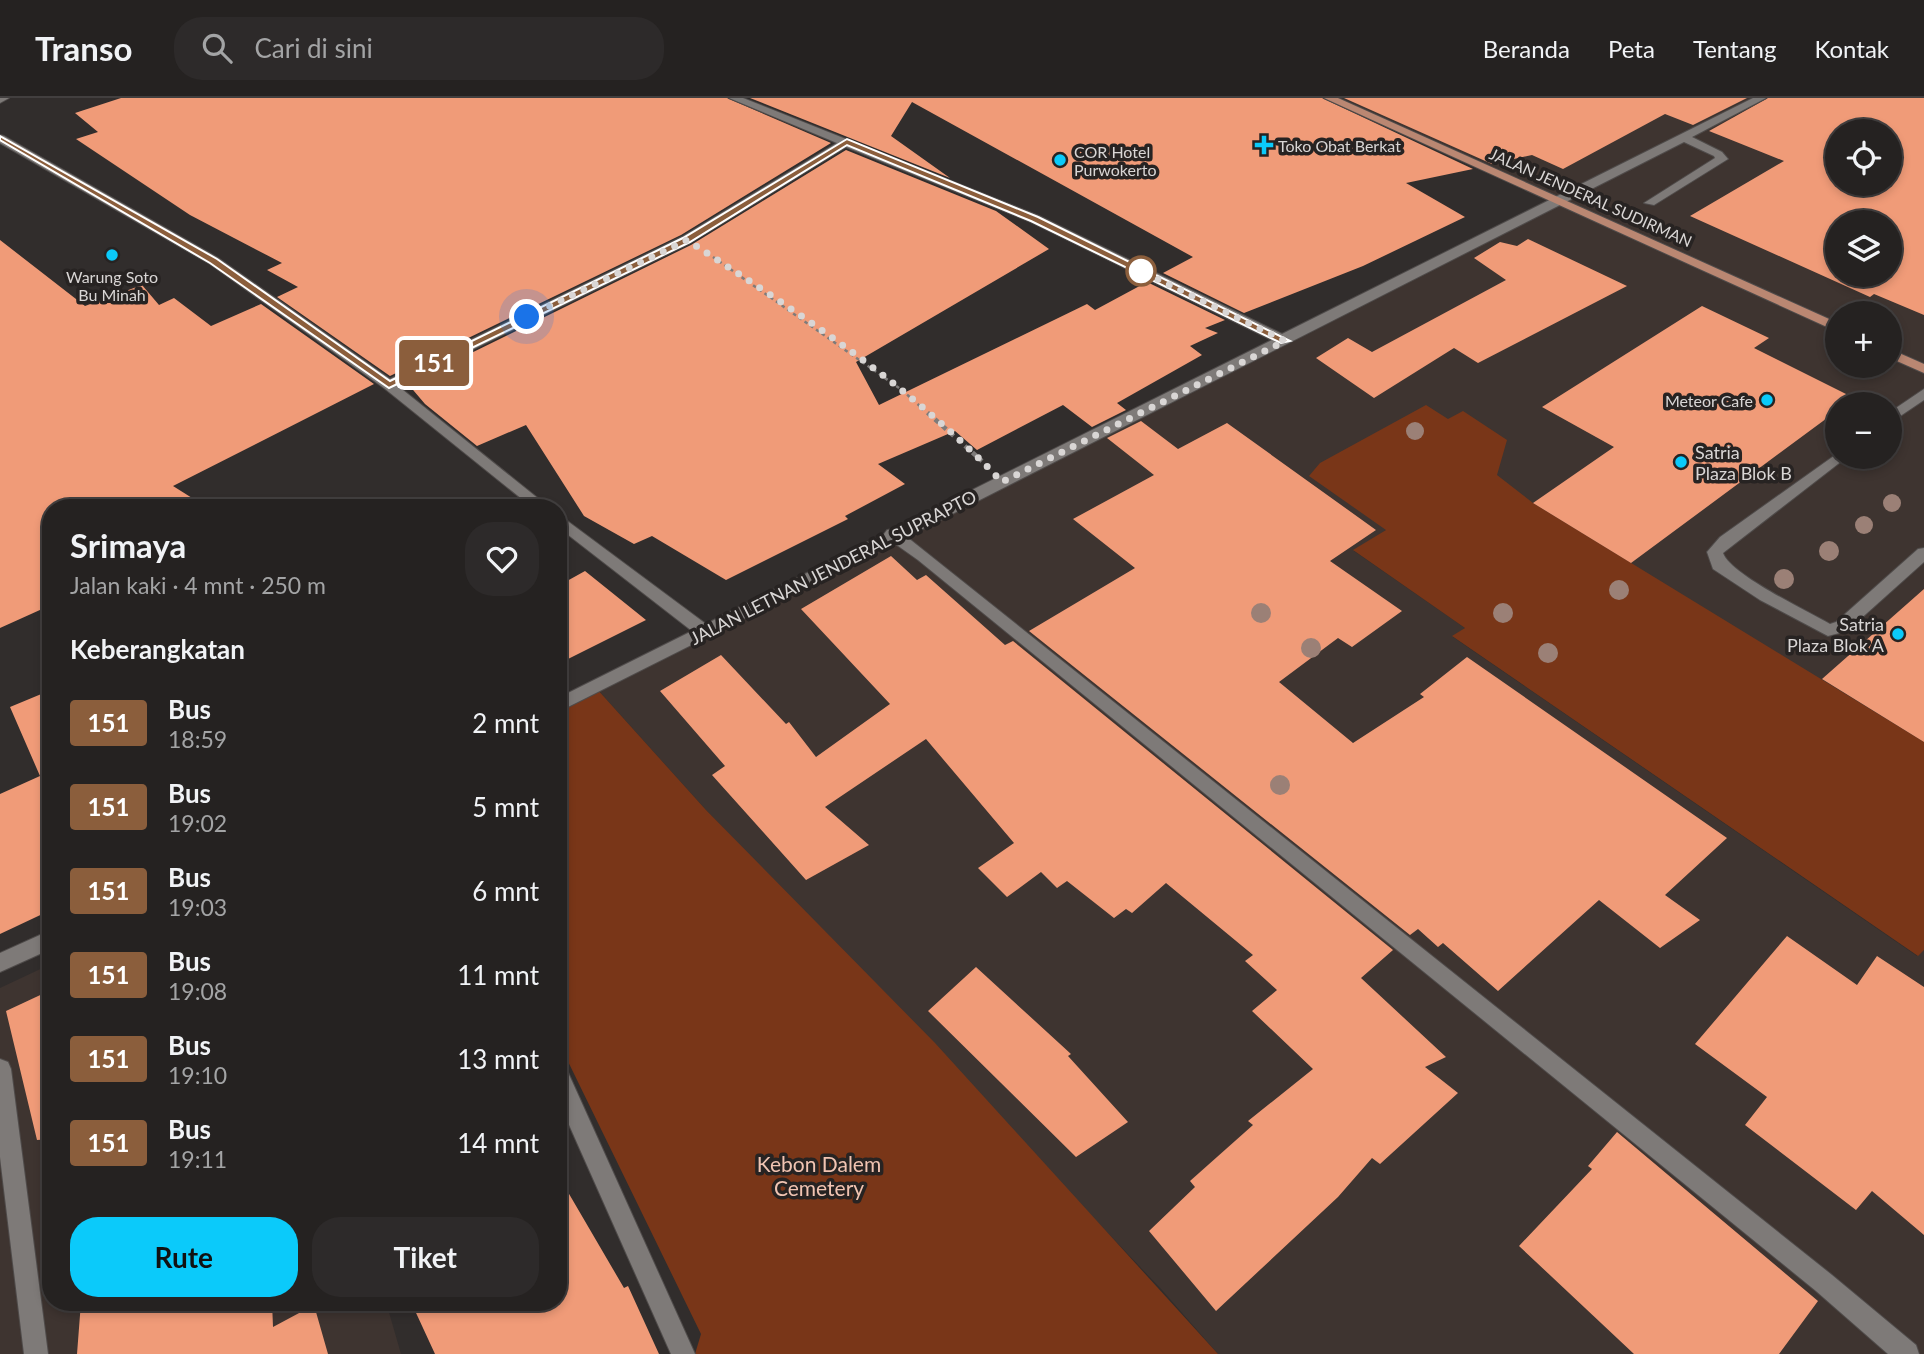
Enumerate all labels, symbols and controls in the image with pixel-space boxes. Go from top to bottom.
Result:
search box [174,17,664,80]
text: Transo [35,28,132,68]
icon: search [198,29,236,67]
text: Cari di sini [254,32,373,64]
text: Beranda [1483,34,1570,63]
text: Peta [1608,34,1655,63]
text: Tentang [1693,34,1776,63]
text: Kontak [1814,34,1889,63]
map controls [1825,119,1902,469]
button: locate [1825,119,1902,196]
place label: Toko Obat Berkat [1278,136,1401,155]
marker: Toko Obat Berkat [1256,137,1272,153]
place label: COR Hotel Purwokerto [1074,142,1157,179]
street label: JALAN JENDERAL SUDIRMAN [1487,144,1695,250]
marker: COR Hotel Purwokerto [1052,152,1068,168]
button: layers [1825,210,1902,287]
marker: Warung Soto Bu Minah [104,247,120,263]
unlabelled marker [1126,256,1156,286]
place label: Warung Soto Bu Minah [66,267,158,304]
your location [509,299,544,334]
button: + [1825,301,1902,378]
line badge: 151 [394,340,474,386]
text: 151 [413,348,455,377]
place label: Meteor Cafe [1665,391,1753,410]
marker: Meteor Cafe [1759,392,1775,408]
button: − [1825,392,1902,469]
place label: Satria Plaza Blok B [1695,441,1792,484]
marker: Satria Plaza Blok B [1673,454,1689,470]
street label: JALAN LETNAN JENDERAL SUPRAPTO [686,485,980,649]
button: heart [465,522,539,596]
text: Srimaya [70,525,186,565]
text: Jalan kaki · 4 mnt · 250 m [70,571,326,599]
place label: Satria Plaza Blok A [1787,613,1885,656]
marker: Satria Plaza Blok A [1890,626,1906,642]
text: Keberangkatan [70,633,245,665]
text: Bus [168,693,211,725]
text: 2 mnt [472,707,539,739]
text: 151 [88,708,129,737]
text: 18:59 [168,725,227,753]
text: Bus [168,777,211,809]
text: 5 mnt [472,791,539,823]
text: 151 [88,792,129,821]
text: 19:02 [168,809,227,837]
text: Bus [168,861,211,893]
text: 6 mnt [472,875,539,907]
text: 151 [88,876,129,905]
text: 19:03 [168,893,227,921]
text: Bus [168,945,211,977]
text: 11 mnt [457,959,539,991]
text: 151 [88,960,129,989]
text: 19:08 [168,977,227,1005]
text: Bus [168,1029,211,1061]
text: 13 mnt [457,1043,539,1075]
text: 151 [88,1044,129,1073]
text: 19:10 [168,1061,227,1089]
text: Bus [168,1113,211,1145]
text: 14 mnt [457,1127,539,1159]
text: 151 [88,1128,129,1157]
text: 19:11 [168,1145,227,1173]
park label: Kebon Dalem Cemetery [757,1151,881,1200]
button: Rute [70,1217,298,1297]
button: Tiket [312,1217,539,1297]

